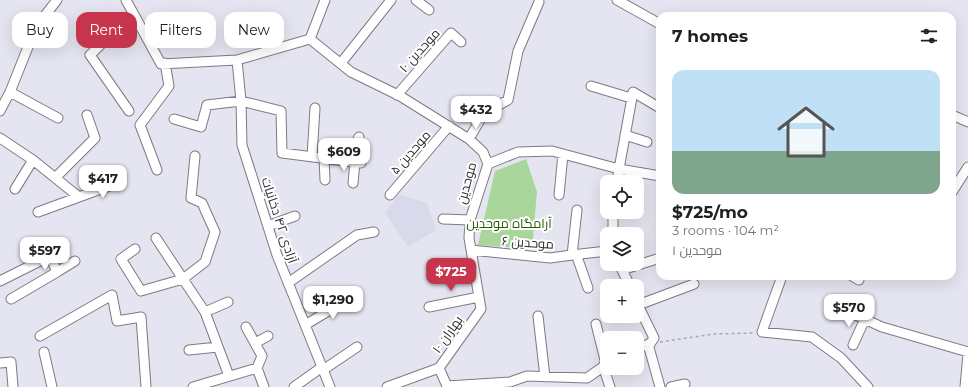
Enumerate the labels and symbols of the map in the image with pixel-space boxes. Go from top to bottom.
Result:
street label: موحدین ۱۰ [395,25,443,75]
pin: $432 [452,96,500,130]
street label: موحدین ۵ [387,127,433,177]
pin: $609 [320,138,368,172]
street label: موحدین [453,160,479,206]
pin: $417 [79,165,127,199]
street label: آزادی ۴۲ دخانیات [259,175,302,265]
park label: آرامگاه موحدین [466,215,552,231]
street label: موحدین ۶ [501,232,555,252]
pin: $597 [21,237,69,271]
pin: $725 [427,258,475,292]
pin: $1,290 [300,286,366,320]
pin: $570 [825,294,873,328]
street label: بهاران ۱۰ [428,312,466,356]

